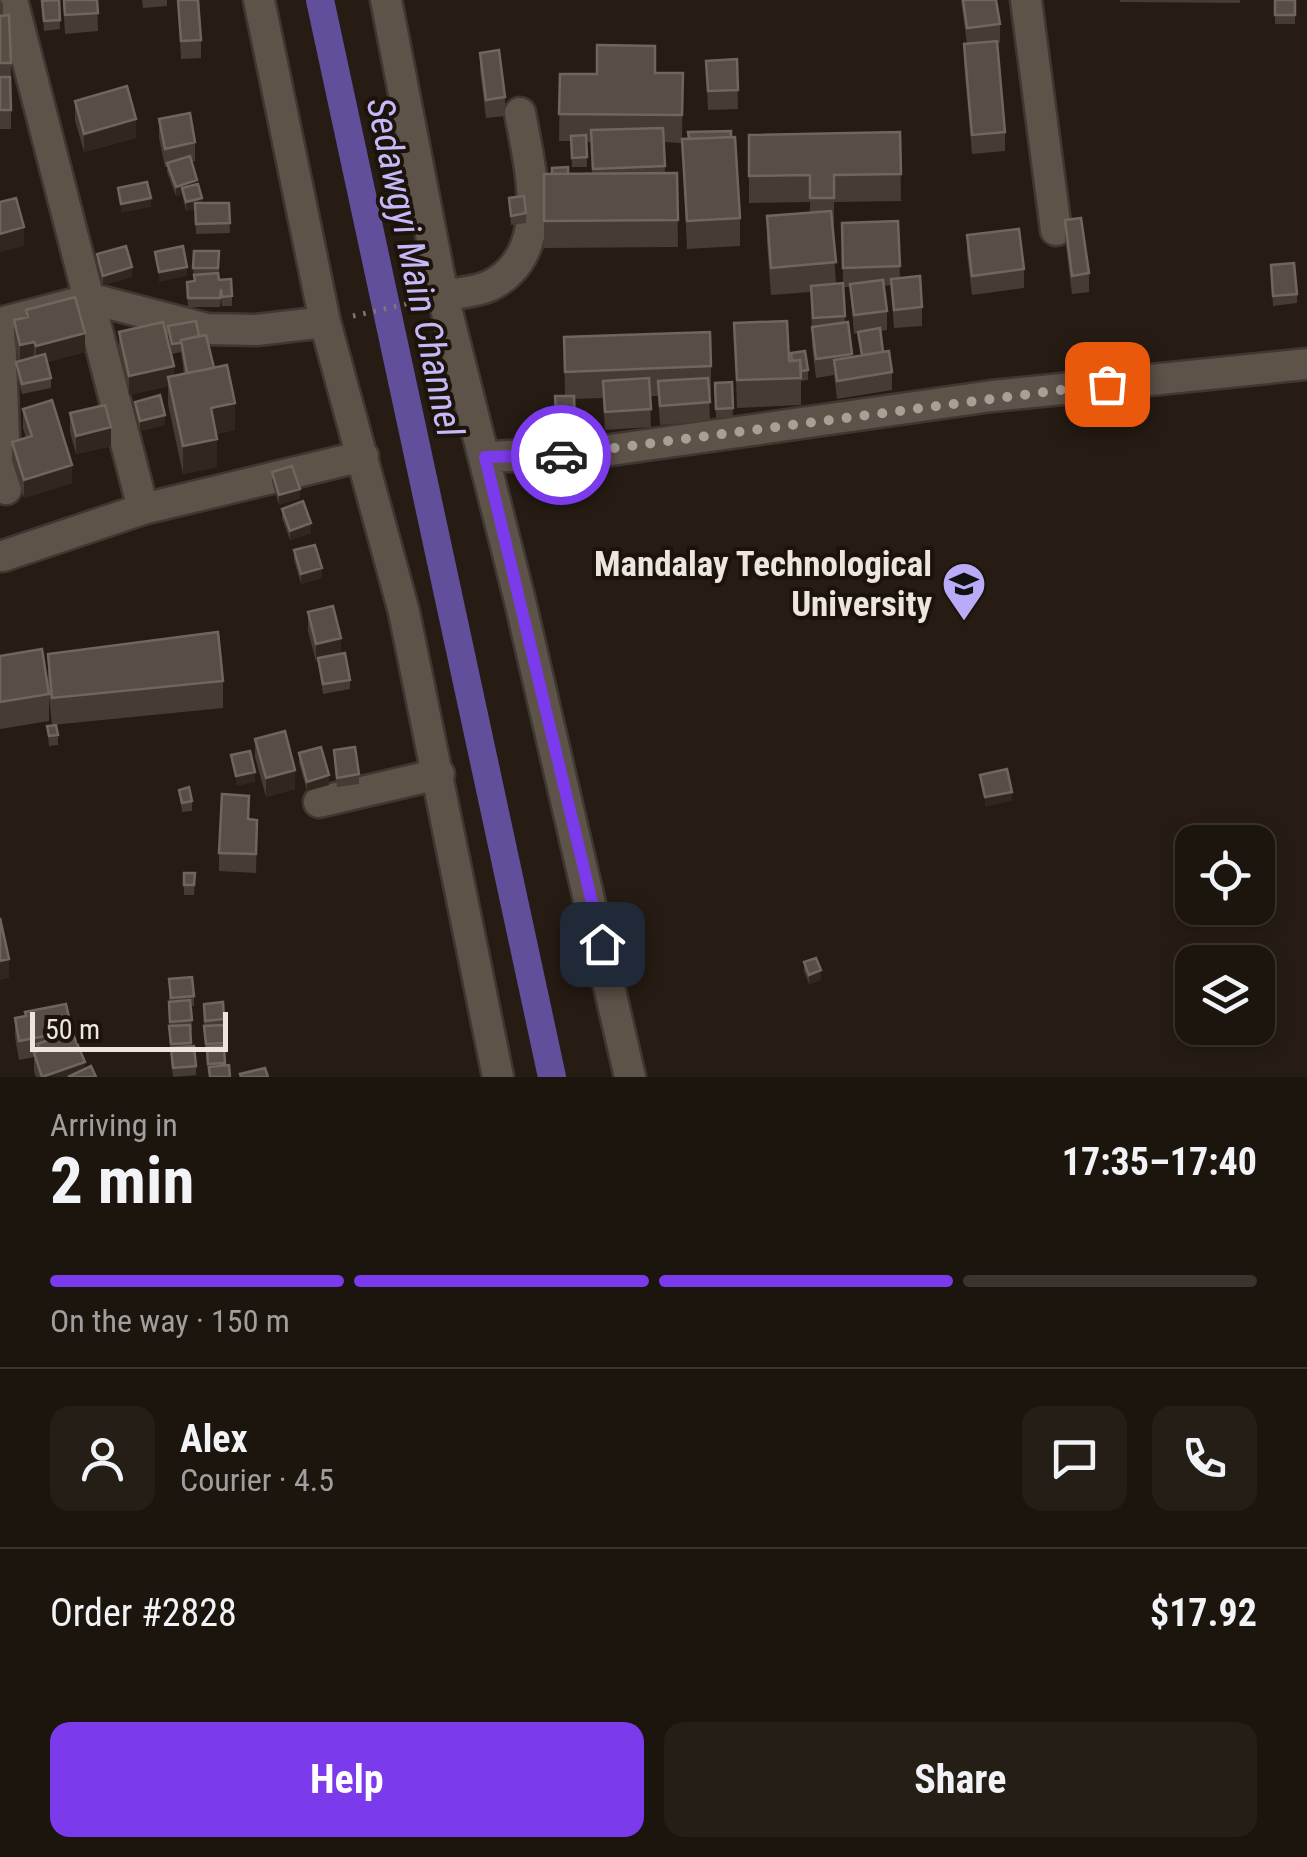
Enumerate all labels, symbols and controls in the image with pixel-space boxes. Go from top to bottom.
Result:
water label: Sedawgyi Main Channel [358,94,473,441]
pin [1065,342,1150,427]
icon: bag [1080,357,1135,412]
courier [511,405,611,505]
icon: car [534,428,589,483]
place label: Mandalay Technological University [594,544,932,625]
school or university icon: Mandalay Technological University [941,561,987,622]
map controls [1175,825,1275,1045]
button: locate [1175,825,1275,925]
pin [560,902,645,987]
icon: home [575,917,630,972]
button: layers [1175,945,1275,1045]
scale bar [30,1007,228,1052]
text: 50 m [45,1013,100,1046]
text: Arriving in [50,1106,178,1144]
text: 17:35–17:40 [1062,1140,1257,1184]
text: 2 min [50,1143,194,1219]
text: On the way · 150 m [50,1302,290,1340]
button: person [50,1406,155,1511]
button: chat [1022,1406,1127,1511]
button: phone [1152,1406,1257,1511]
text: Alex [180,1417,248,1461]
text: Courier · 4.5 [180,1461,334,1499]
text: Order #2828 [50,1591,237,1635]
text: $17.92 [1150,1591,1257,1635]
button: Help [50,1722,644,1837]
button: Share [664,1722,1257,1837]

